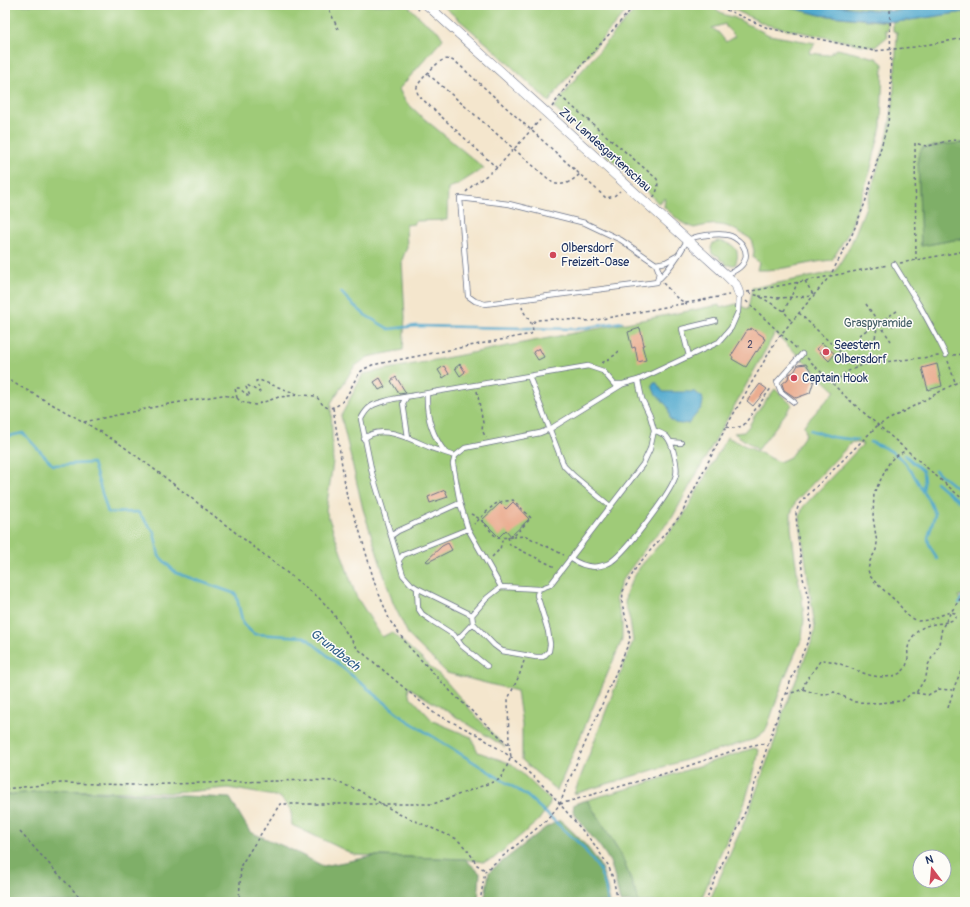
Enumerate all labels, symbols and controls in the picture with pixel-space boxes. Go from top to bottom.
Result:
street label: Zur Landesgartenschau [556,105,654,195]
place label: Olbersdorf Freizeit-Oase [561,241,629,270]
marker: Olbersdorf Freizeit-Oase [548,250,558,260]
park label: Graspyramide [844,316,912,331]
place label: Seestern Olbersdorf [834,338,887,367]
house number: 2 [747,339,753,351]
marker: Seestern Olbersdorf [821,347,831,357]
place label: Captain Hook [802,371,868,386]
marker: Captain Hook [789,373,799,383]
water label: Grundbach [307,626,364,675]
north arrow [912,849,952,889]
text: N [924,852,935,867]

